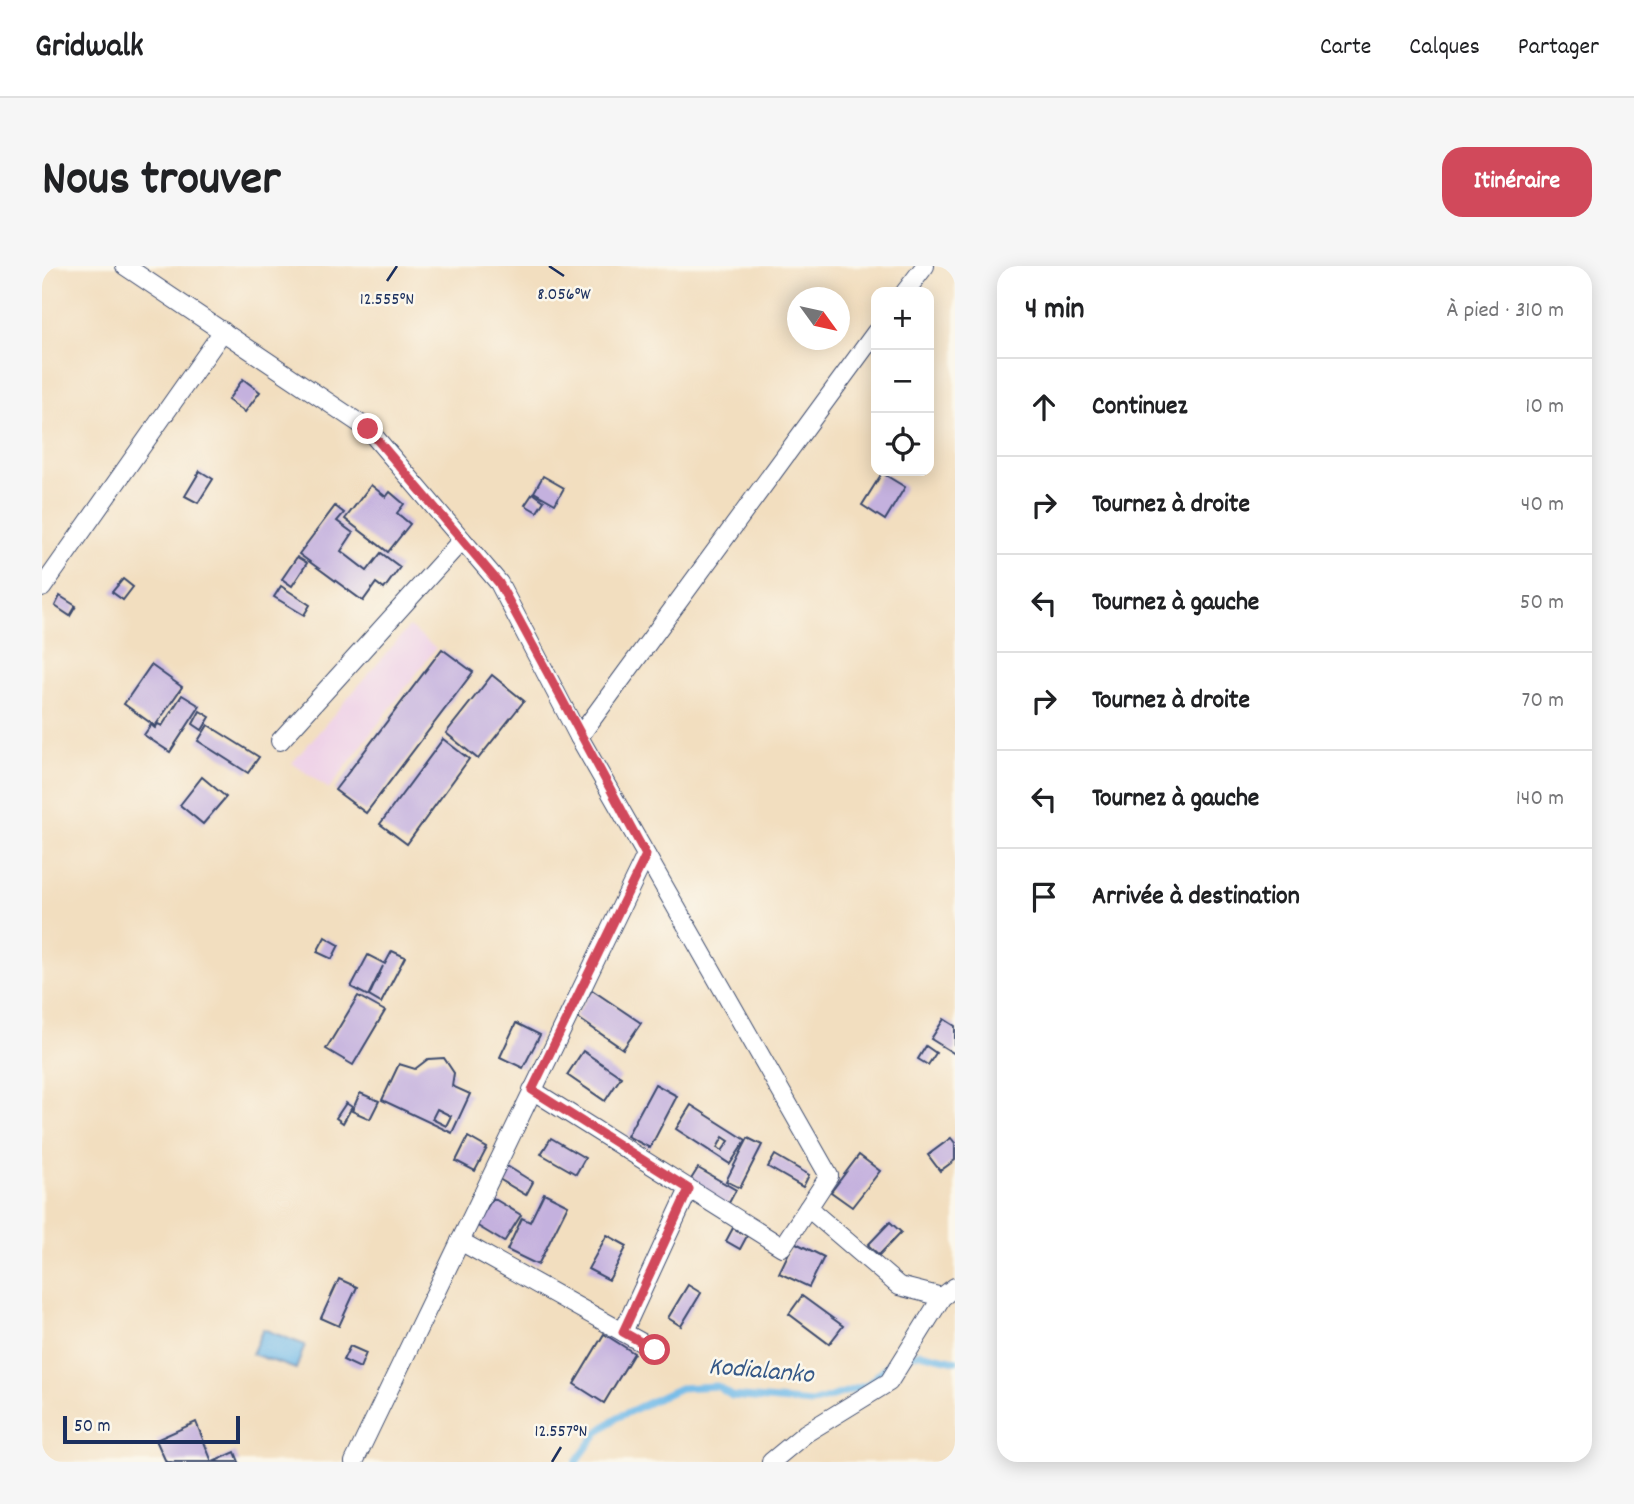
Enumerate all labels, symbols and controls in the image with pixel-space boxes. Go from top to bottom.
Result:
text: Gridwalk [35,25,144,72]
text: Carte [1320,31,1371,65]
text: Calques [1409,31,1480,65]
text: Partager [1518,31,1599,65]
text: Nous trouver [42,147,280,217]
button: Itinéraire [1442,147,1592,217]
text: 8.056°W [537,283,591,308]
north arrow [787,287,850,350]
map controls [871,287,934,476]
button: + [871,287,934,350]
text: 12.555°N [360,288,414,313]
text: 4 min [1025,290,1084,333]
text: À pied · 310 m [1446,295,1564,328]
button: − [871,350,934,413]
icon: ahead [1025,388,1063,426]
text: Continuez [1092,389,1187,426]
text: 10 m [1525,391,1564,424]
route end [352,413,383,444]
button: locate [871,413,934,476]
icon: right [1025,486,1063,524]
text: Tournez à droite [1092,487,1250,524]
text: 40 m [1521,489,1564,522]
icon: left [1025,584,1063,622]
text: Tournez à gauche [1092,585,1259,622]
text: 50 m [1520,587,1564,620]
icon: right [1025,682,1063,720]
text: Tournez à droite [1092,683,1250,720]
text: 70 m [1522,685,1564,718]
icon: left [1025,780,1063,818]
text: Tournez à gauche [1092,781,1259,818]
text: 140 m [1516,783,1564,816]
icon: arrive [1025,878,1063,916]
text: Arrivée à destination [1092,879,1300,916]
route start [639,1334,670,1365]
water label: Kodialanko [707,1349,817,1395]
scale bar [63,1413,240,1445]
text: 50 m [74,1414,111,1441]
text: 12.557°N [534,1420,588,1445]

